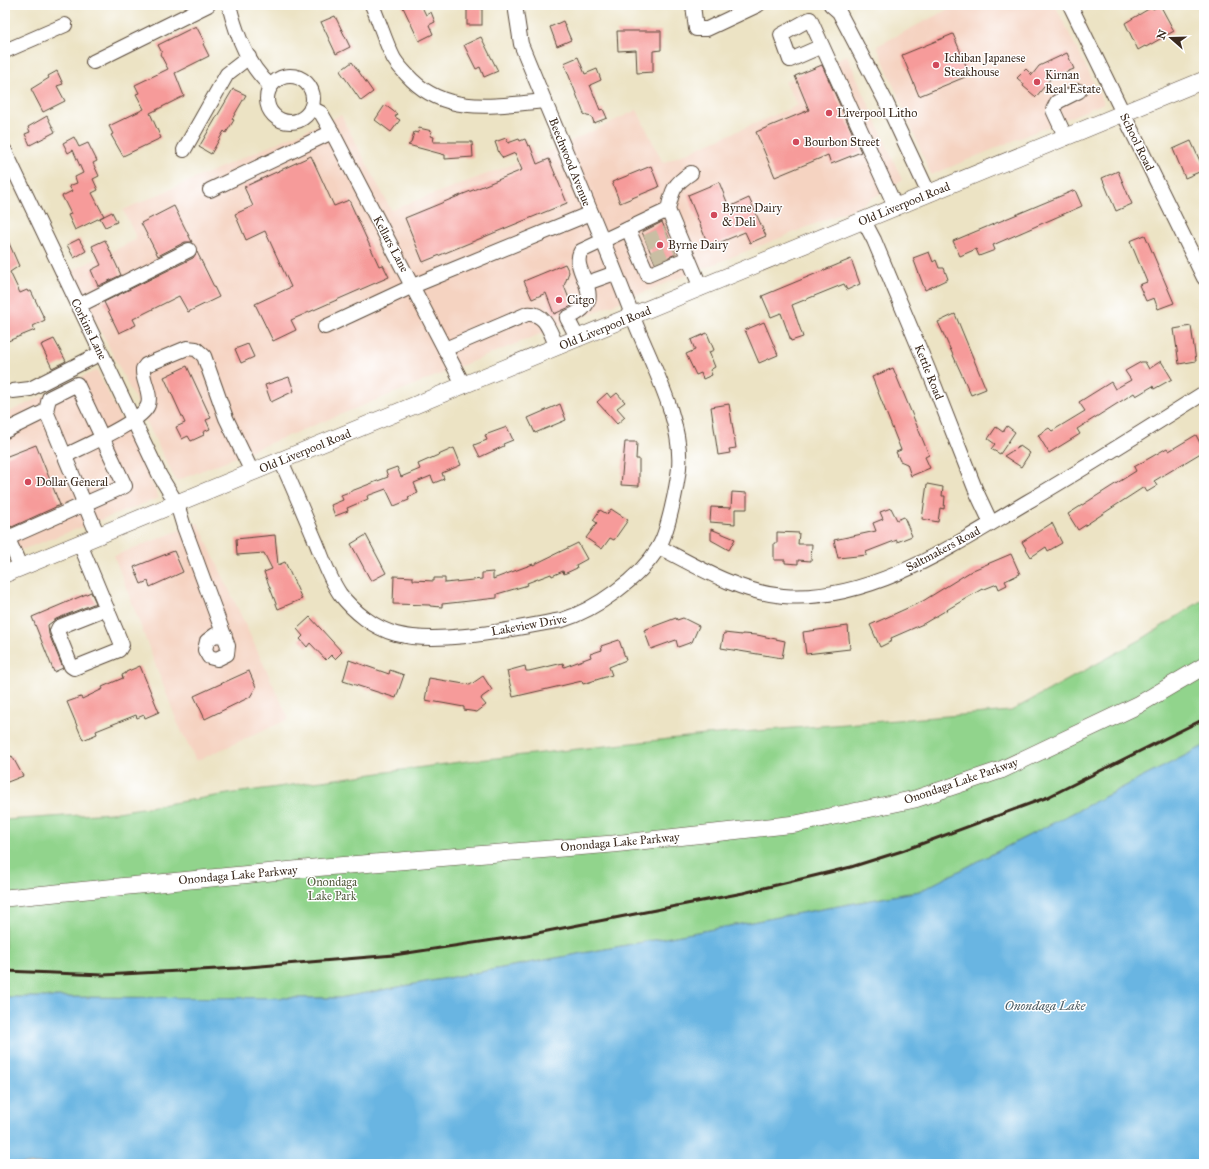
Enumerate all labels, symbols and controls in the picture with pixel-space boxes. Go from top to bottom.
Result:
north arrow [1151,18,1191,58]
text: N [1154,28,1170,41]
place label: Ichiban Japanese Steakhouse [944,51,1025,79]
marker: Ichiban Japanese Steakhouse [931,60,941,70]
place label: Kirnan Real Estate [1045,68,1101,96]
marker: Kirnan Real Estate [1032,77,1042,87]
place label: Liverpool Litho [837,106,917,120]
marker: Liverpool Litho [824,108,834,118]
street label: School Road [1117,111,1157,173]
street label: Beechwood Avenue [546,116,594,208]
place label: Bourbon Street [804,135,881,149]
marker: Bourbon Street [791,137,801,147]
street label: Old Liverpool Road [856,179,952,229]
place label: Byrne Dairy & Deli [722,201,782,229]
marker: Byrne Dairy & Deli [709,210,719,220]
street label: Kellars Lane [370,213,412,275]
place label: Byrne Dairy [668,238,728,252]
marker: Byrne Dairy [655,240,665,250]
place label: Citgo [567,293,594,308]
marker: Citgo [554,295,564,305]
street label: Corkins Lane [68,296,110,362]
street label: Old Liverpool Road [557,303,653,353]
street label: Kettle Road [912,342,946,402]
street label: Old Liverpool Road [257,426,353,476]
place label: Dollar General [36,475,109,489]
marker: Dollar General [23,477,33,487]
street label: Saltmakers Road [903,524,983,574]
street label: Lakeview Drive [490,611,568,639]
street label: Onondaga Lake Parkway [902,755,1021,808]
street label: Onondaga Lake Parkway [560,830,681,855]
street label: Onondaga Lake Parkway [178,863,299,888]
park label: Onondaga Lake Park [307,875,358,903]
water label: Onondaga Lake [1005,998,1087,1014]

